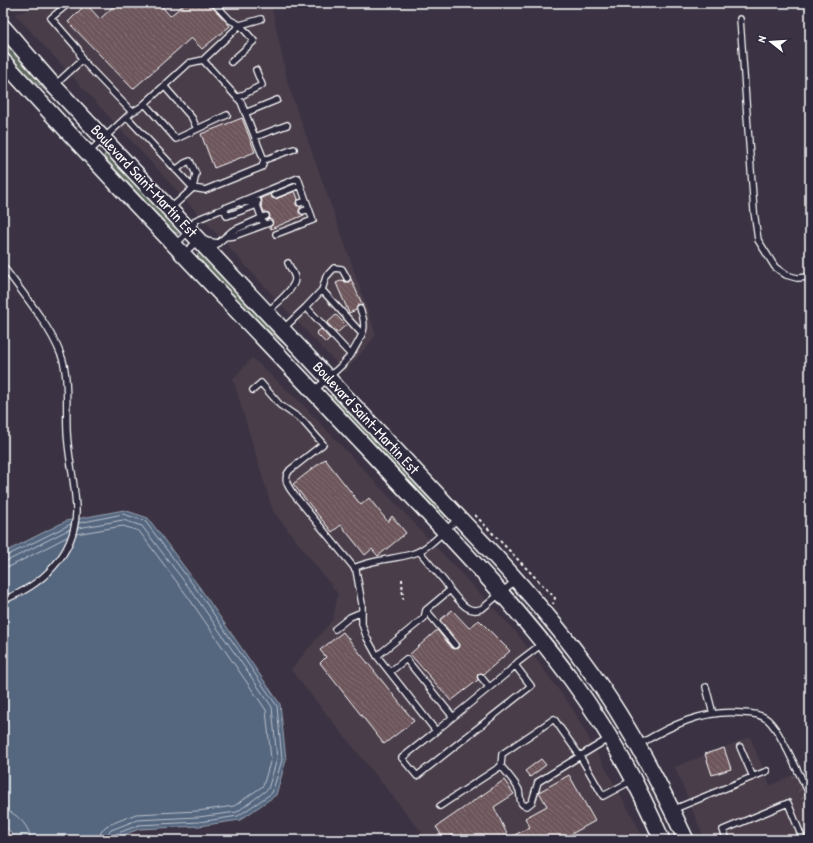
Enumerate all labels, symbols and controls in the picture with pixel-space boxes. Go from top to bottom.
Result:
north arrow [751,22,791,62]
text: N [754,34,769,44]
street label: Boulevard Saint-Martin Est [86,120,203,242]
street label: Boulevard Saint-Martin Est [308,357,425,479]

